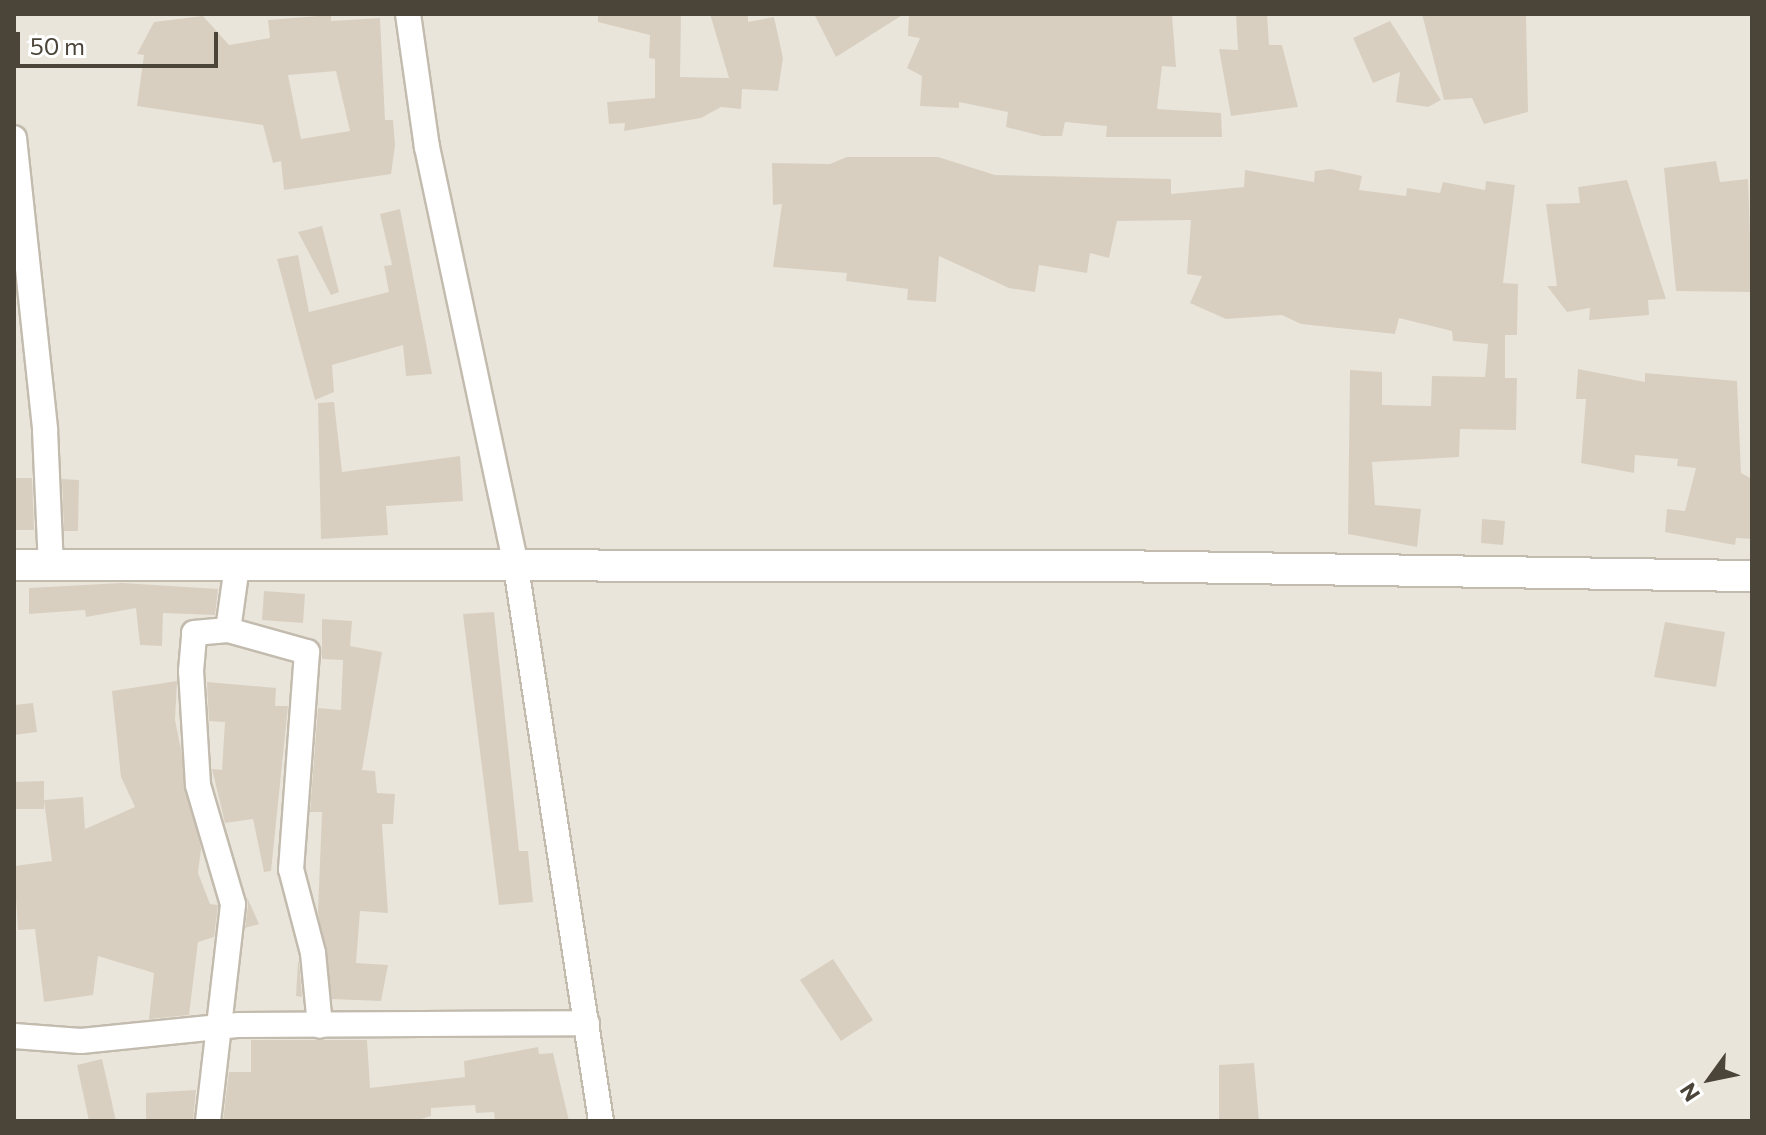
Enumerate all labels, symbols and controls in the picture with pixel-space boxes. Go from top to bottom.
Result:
scale bar [20,16,222,66]
text: 50 m [30,31,85,60]
north arrow [1670,1039,1750,1119]
text: N [1674,1078,1705,1107]

